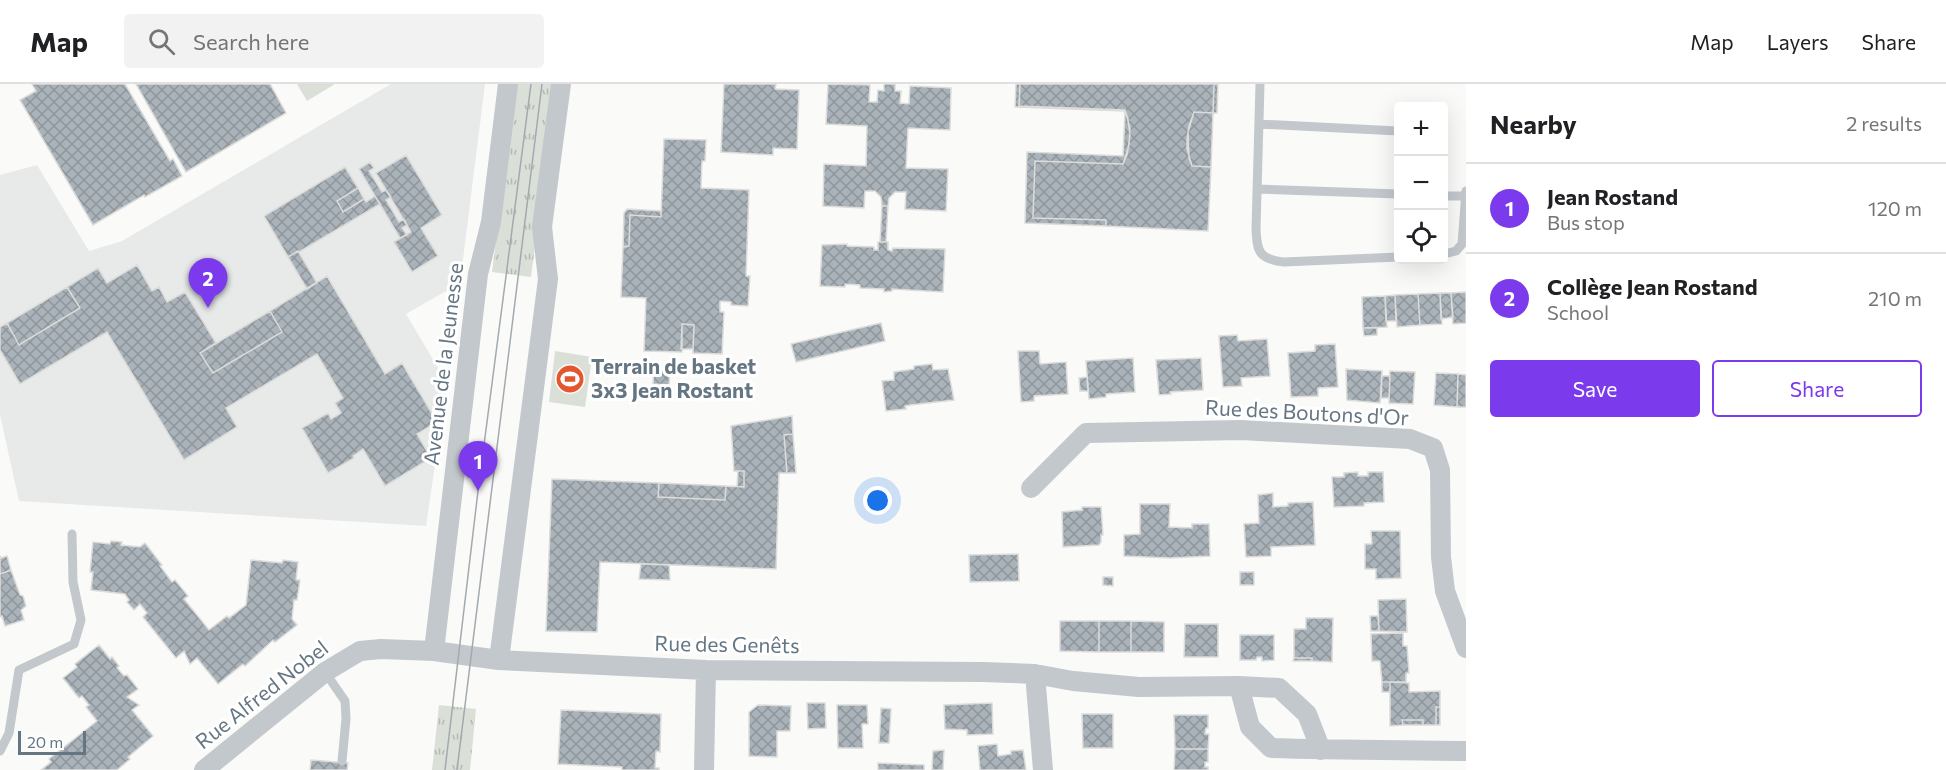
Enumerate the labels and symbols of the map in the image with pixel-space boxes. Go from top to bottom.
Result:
pin: 2 [188,258,228,308]
street label: Avenue de la Jeunesse [418,261,467,466]
place label: Terrain de basket 3x3 Jean Rostant [591,353,756,402]
sports icon: Terrain de basket 3x3 Jean Rostant [554,363,586,395]
street label: Rue des Boutons d'Or [1205,394,1410,429]
pin: 1 [458,442,498,491]
your location [863,486,892,515]
street label: Rue des Genêts [654,630,800,657]
street label: Rue Alfred Nobel [190,634,332,753]
scale bar [18,728,86,756]

